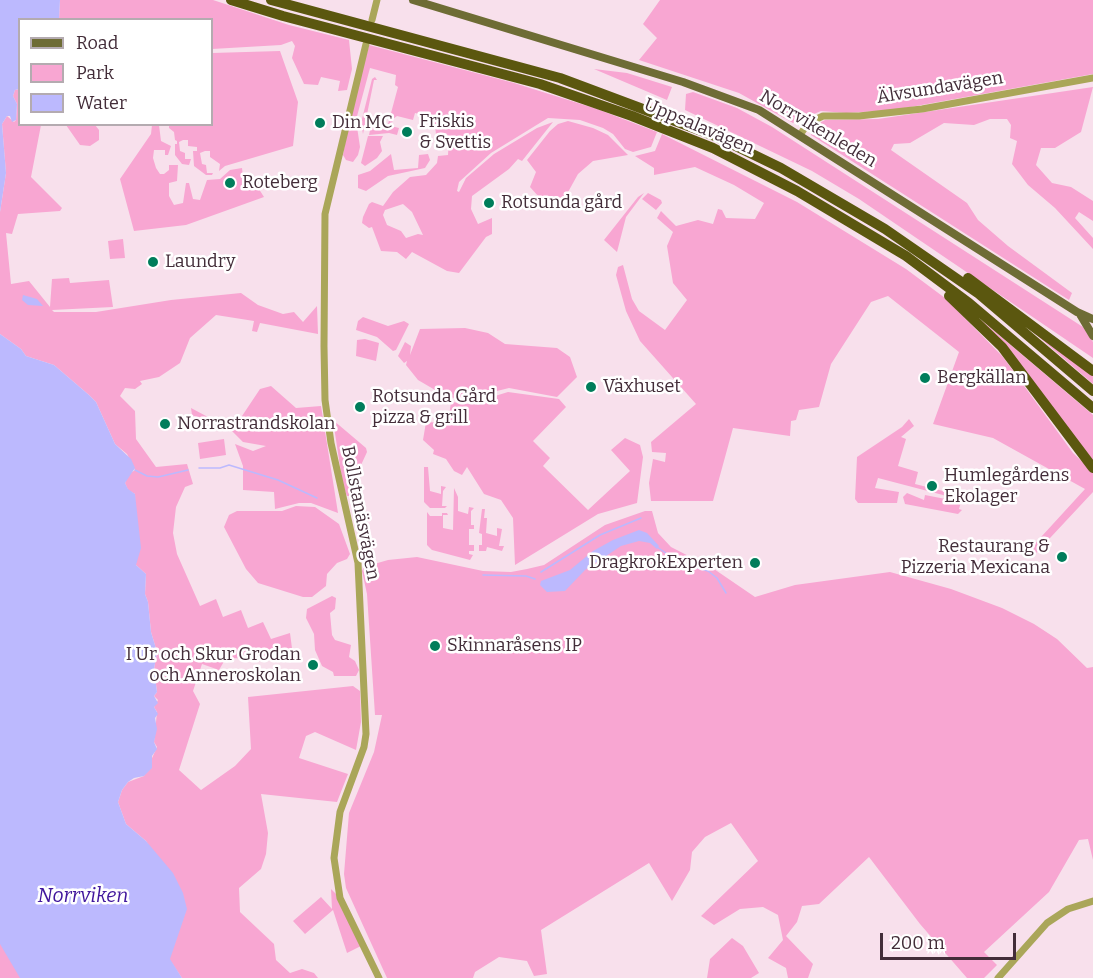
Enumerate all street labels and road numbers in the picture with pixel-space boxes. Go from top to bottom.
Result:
street label: Älvsundavägen [875,67,1005,109]
street label: Norrvikenleden [756,86,880,172]
street label: Uppsalavägen [641,94,757,160]
street label: Bollstanäsvägen [336,444,384,582]

